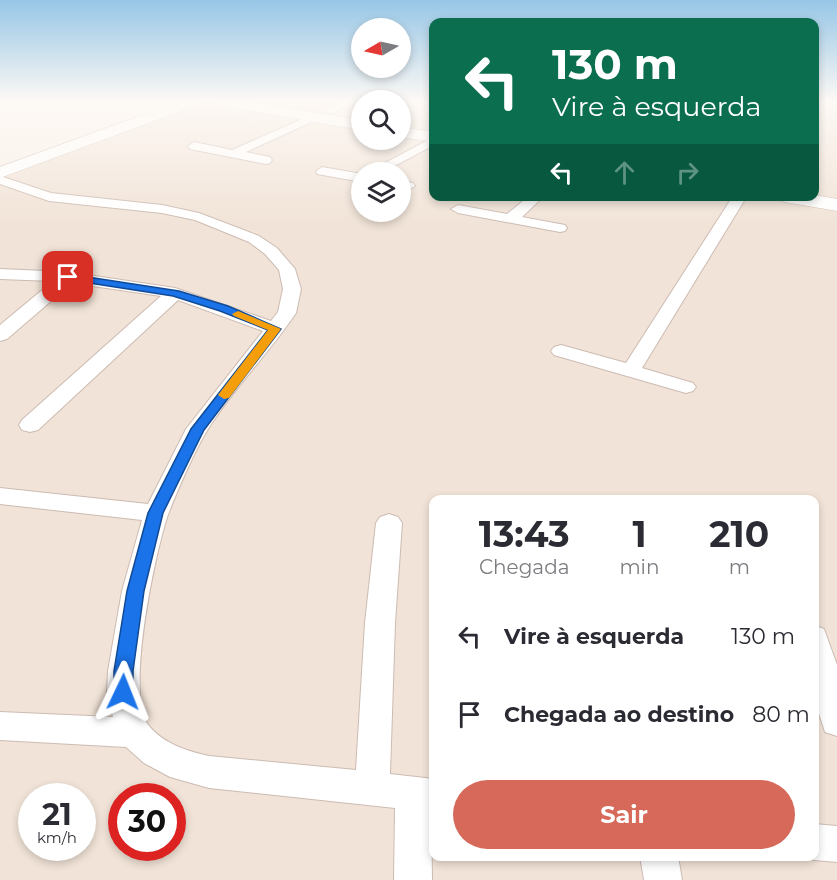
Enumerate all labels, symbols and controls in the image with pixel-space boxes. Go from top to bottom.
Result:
north arrow [351,18,411,78]
map controls [351,18,411,222]
text: 130 m [552,38,678,90]
icon: left [453,42,531,120]
button: search [351,90,411,150]
text: Vire à esquerda [552,90,761,123]
icon: left [545,156,578,189]
icon: ahead [608,156,641,189]
icon: right [671,156,704,189]
button: layers [351,162,411,222]
pin [42,251,93,302]
icon: arrive [51,260,84,293]
text: 13:43 [479,512,570,556]
text: 1 [632,512,647,556]
text: 210 [709,512,769,556]
text: Chegada [479,555,570,579]
text: min [619,555,660,579]
text: m [729,555,750,579]
icon: left [453,620,486,653]
text: Vire à esquerda [504,623,684,650]
text: 130 m [731,623,795,650]
position arrow [91,660,155,724]
icon: arrive [453,698,486,731]
text: Chegada ao destino [504,701,734,728]
text: 80 m [752,701,810,728]
button: Sair [453,780,795,849]
speed limit sign: 30 [108,783,186,861]
text: 21 [42,796,72,833]
text: km/h [37,828,77,847]

